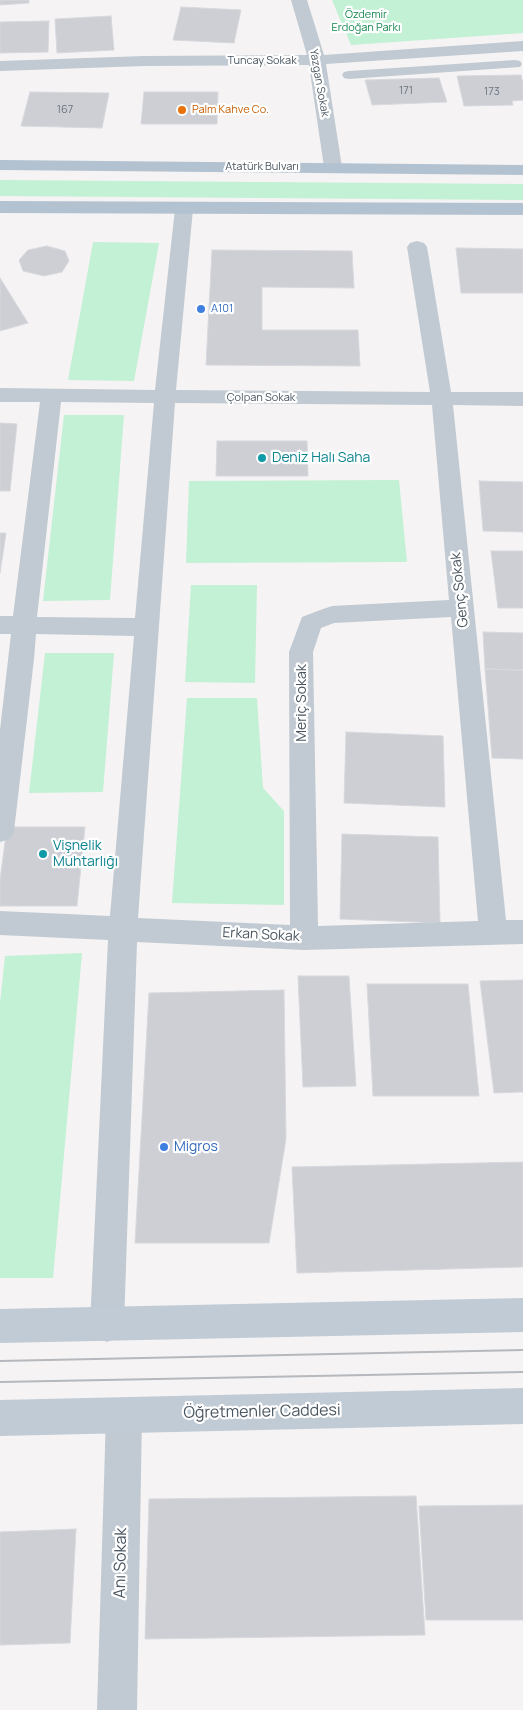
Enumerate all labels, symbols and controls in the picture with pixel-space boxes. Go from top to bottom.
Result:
park label: Özdemir Erdoğan Parkı [332,8,400,34]
street label: Yazgan Sokak [307,48,331,118]
street label: Tuncay Sokak [227,54,297,68]
house number: 171 [399,84,413,98]
house number: 173 [484,85,500,99]
house number: 167 [57,103,73,117]
place label: Palm Kahve Co. [192,103,269,117]
marker: Palm Kahve Co. [176,104,188,116]
street label: Atatürk Bulvarı [225,160,299,174]
place label: A101 [211,302,233,316]
marker: A101 [195,303,207,315]
street label: Çolpan Sokak [227,391,295,405]
place label: Deniz Halı Saha [272,450,370,466]
marker: Deniz Halı Saha [256,452,268,464]
street label: Genç Sokak [448,552,472,628]
street label: Meriç Sokak [294,664,310,742]
place label: Vişnelik Muhtarlığı [53,838,118,870]
marker: Vişnelik Muhtarlığı [37,848,49,860]
street label: Erkan Sokak [222,925,300,945]
place label: Migros [174,1139,218,1155]
marker: Migros [158,1141,170,1153]
street label: Öğretmenler Caddesi [183,1401,341,1423]
street label: Anı Sokak [111,1528,131,1598]

